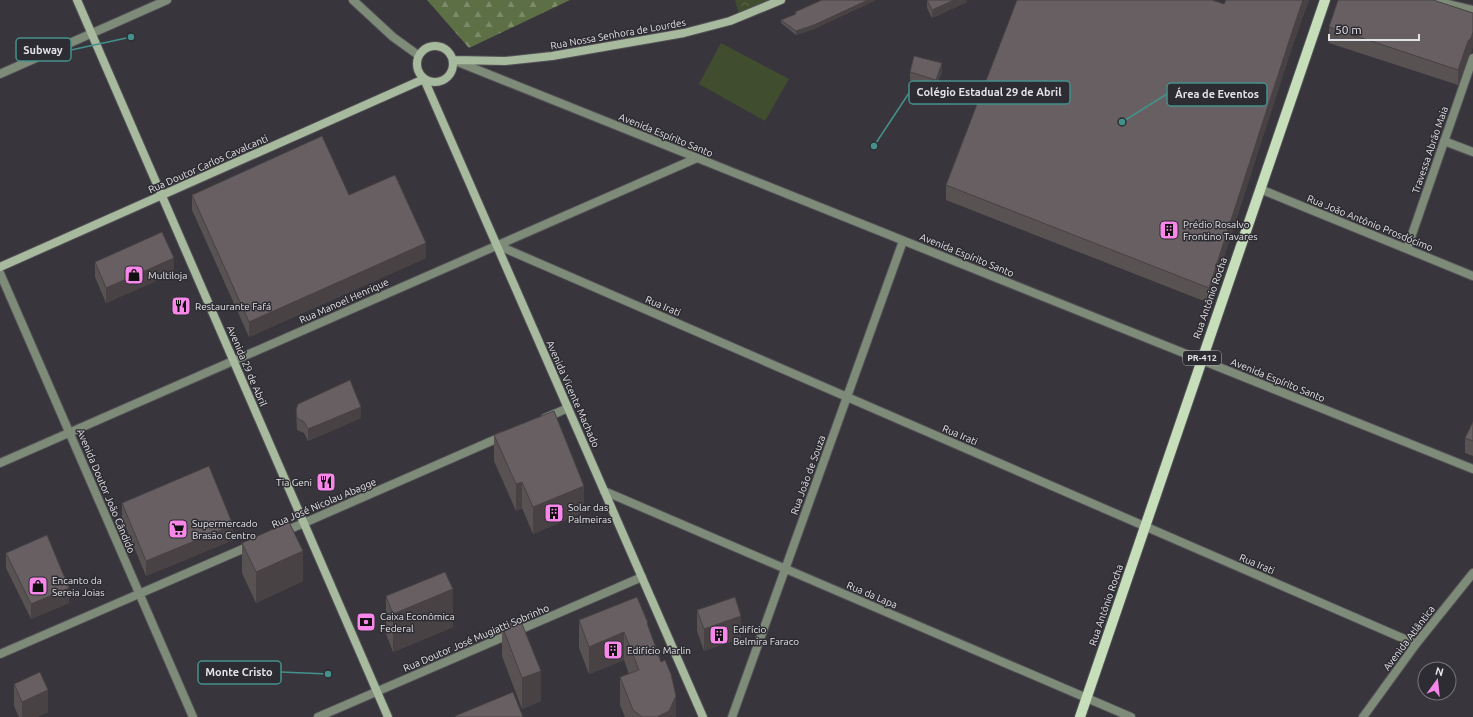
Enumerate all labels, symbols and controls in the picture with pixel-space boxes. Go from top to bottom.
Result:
scale bar [1329,16,1419,42]
street label: Rua Nossa Senhora de Lourdes [549,17,687,51]
text: 50 m [1335,23,1362,36]
callout: Subway [16,38,71,61]
text: Subway [23,44,63,56]
callout: Colégio Estadual 29 de Abril [909,81,1070,104]
callout: Área de Eventos [1167,83,1267,106]
text: Colégio Estadual 29 de Abril [917,86,1062,98]
text: Área de Eventos [1175,87,1259,100]
street label: Travessa Abrão Maia [1410,105,1450,195]
street label: Avenida Espírito Santo [617,111,715,159]
street label: Rua Doutor Carlos Cavalcanti [147,133,269,195]
street label: Rua João Antônio Prosdócimo [1305,193,1435,253]
building icon: Prédio Rosalvo Frontino Tavares [1158,219,1180,241]
place label: Prédio Rosalvo Frontino Tavares [1183,219,1258,242]
street label: Avenida Espírito Santo [918,231,1016,279]
street label: Rua Antônio Rocha [1191,256,1229,340]
shop icon: Multiloja [123,264,145,286]
place label: Multiloja [148,270,187,281]
street label: Rua Manoel Henrique [298,276,390,326]
street label: Rua Irati [644,294,682,318]
restaurant icon: Restaurante Fafá [170,295,192,317]
place label: Restaurante Fafá [195,301,271,312]
street label: Avenida 29 de Abril [225,324,269,408]
street label: Avenida Vicente Machado [544,339,602,449]
road number: PR-412 [1183,351,1221,365]
street label: Avenida Espírito Santo [1229,356,1327,404]
street label: Rua Irati [941,423,979,447]
street label: Avenida Doutor João Cândido [75,427,137,555]
street label: Rua João de Souza [789,434,827,516]
restaurant icon: Tia Geni [315,471,337,493]
street label: Rua José Nicolau Abagge [270,476,378,530]
place label: Tia Geni [276,477,312,488]
building icon: Solar das Palmeiras [543,502,565,524]
place label: Solar das Palmeiras [568,502,612,525]
supermarket icon: Supermercado Brasão Centro [167,518,189,540]
place label: Supermercado Brasão Centro [192,518,258,541]
street label: Rua Irati [1238,552,1276,576]
street label: Rua Antônio Rocha [1087,563,1125,647]
shop icon: Encanto da Sereia Joias [27,575,49,597]
place label: Encanto da Sereia Joias [52,575,105,598]
street label: Rua da Lapa [845,579,899,611]
street label: Rua Doutor José Mugiatti Sobrinho [401,602,551,674]
street label: Avenida Atlântica [1381,603,1437,673]
bank icon: Caixa Econômica Federal [355,611,377,633]
place label: Caixa Econômica Federal [380,611,455,634]
building icon: Edifício Belmira Faraco [708,624,730,646]
place label: Edifício Belmira Faraco [733,624,799,647]
building icon: Edifício Marlin [602,639,624,661]
place label: Edifício Marlin [627,645,691,656]
callout: Monte Cristo [198,661,281,684]
north arrow [1417,661,1457,701]
text: N [1434,664,1445,678]
text: Monte Cristo [205,666,273,678]

